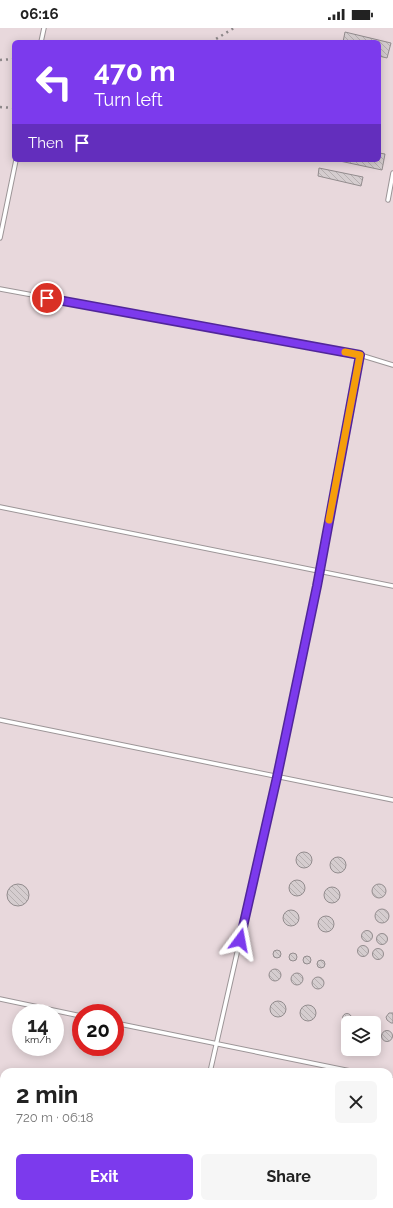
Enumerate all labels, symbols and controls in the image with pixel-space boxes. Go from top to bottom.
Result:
text: 06:16 [20,5,59,23]
text: 470 m [94,55,176,88]
icon: left [28,56,80,108]
text: Turn left [94,89,163,110]
icon: arrive [71,132,93,154]
text: Then [28,134,63,152]
pin [30,281,64,315]
icon: arrive [36,287,58,309]
position arrow [219,919,261,961]
speed limit sign: 20 [72,1004,124,1056]
text: 14 [27,1013,49,1037]
map controls [341,1016,381,1056]
button: layers [341,1016,381,1056]
text: km/h [25,1034,51,1045]
text: 2 min [16,1080,78,1109]
button: close [335,1081,377,1123]
text: 720 m · 06:18 [16,1110,94,1125]
button: Exit [16,1154,193,1200]
button: Share [201,1154,377,1200]

